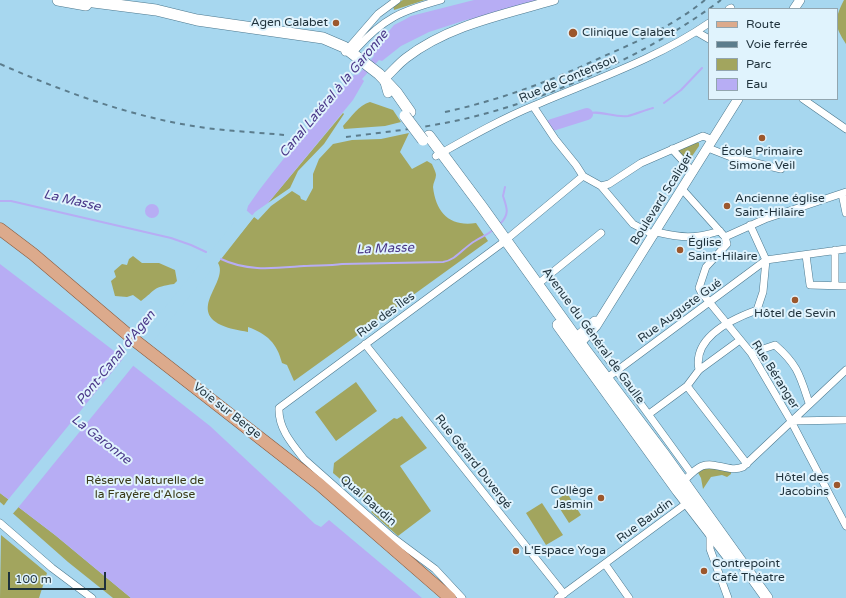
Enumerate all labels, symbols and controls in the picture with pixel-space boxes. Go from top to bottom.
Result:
legend [708,8,838,100]
place label: Agen Calabet [251,16,328,30]
text: Route [746,17,780,31]
marker: Agen Calabet [331,18,341,28]
place label: Clinique Calabet [582,26,675,40]
water label: Canal Latéral à la Garonne [276,27,392,161]
marker: Clinique Calabet [567,27,579,39]
text: Voie ferrée [746,37,808,51]
street label: Rue de Contensou [517,52,619,106]
text: Parc [746,57,771,71]
text: Eau [746,77,768,91]
marker: École Primaire Simone Veil [757,133,767,143]
place label: École Primaire Simone Veil [721,145,803,173]
street label: Boulevard Scaliger [628,150,696,248]
water label: La Masse [42,187,102,215]
place label: Ancienne église Saint-Hilaire [735,192,825,220]
marker: Ancienne église Saint-Hilaire [722,201,732,211]
place label: Église Saint-Hilaire [688,236,758,264]
water label: La Masse [356,240,414,258]
marker: Église Saint-Hilaire [675,245,685,255]
street label: Avenue du Général de Gaulle [539,265,647,407]
street label: Rue Auguste Gué [635,276,725,346]
street label: Rue des Îles [354,289,418,341]
marker: Hôtel de Sevin [790,295,800,305]
place label: Hôtel de Sevin [754,307,836,321]
water label: Pont-Canal d'Agen [73,308,159,408]
street label: Rue Béranger [748,338,802,412]
street label: Voie sur Berge [190,380,264,442]
water label: La Garonne [68,412,134,468]
street label: Rue Gérard Duvergé [432,412,514,512]
place label: Hôtel des Jacobins [775,471,829,499]
street label: Quai Baudin [337,473,399,529]
park label: Réserve Naturelle de la Frayère d'Alose [86,474,204,502]
marker: Hôtel des Jacobins [832,480,842,490]
place label: Collège Jasmin [550,484,593,512]
marker: Collège Jasmin [596,493,606,503]
street label: Rue Baudin [614,496,676,546]
place label: L'Espace Yoga [524,544,606,558]
marker: L'Espace Yoga [511,546,521,556]
place label: Contrepoint Café Théatre [712,557,785,585]
scale bar [10,564,108,590]
marker: Contrepoint Café Théatre [699,566,709,576]
text: 100 m [15,572,52,586]

